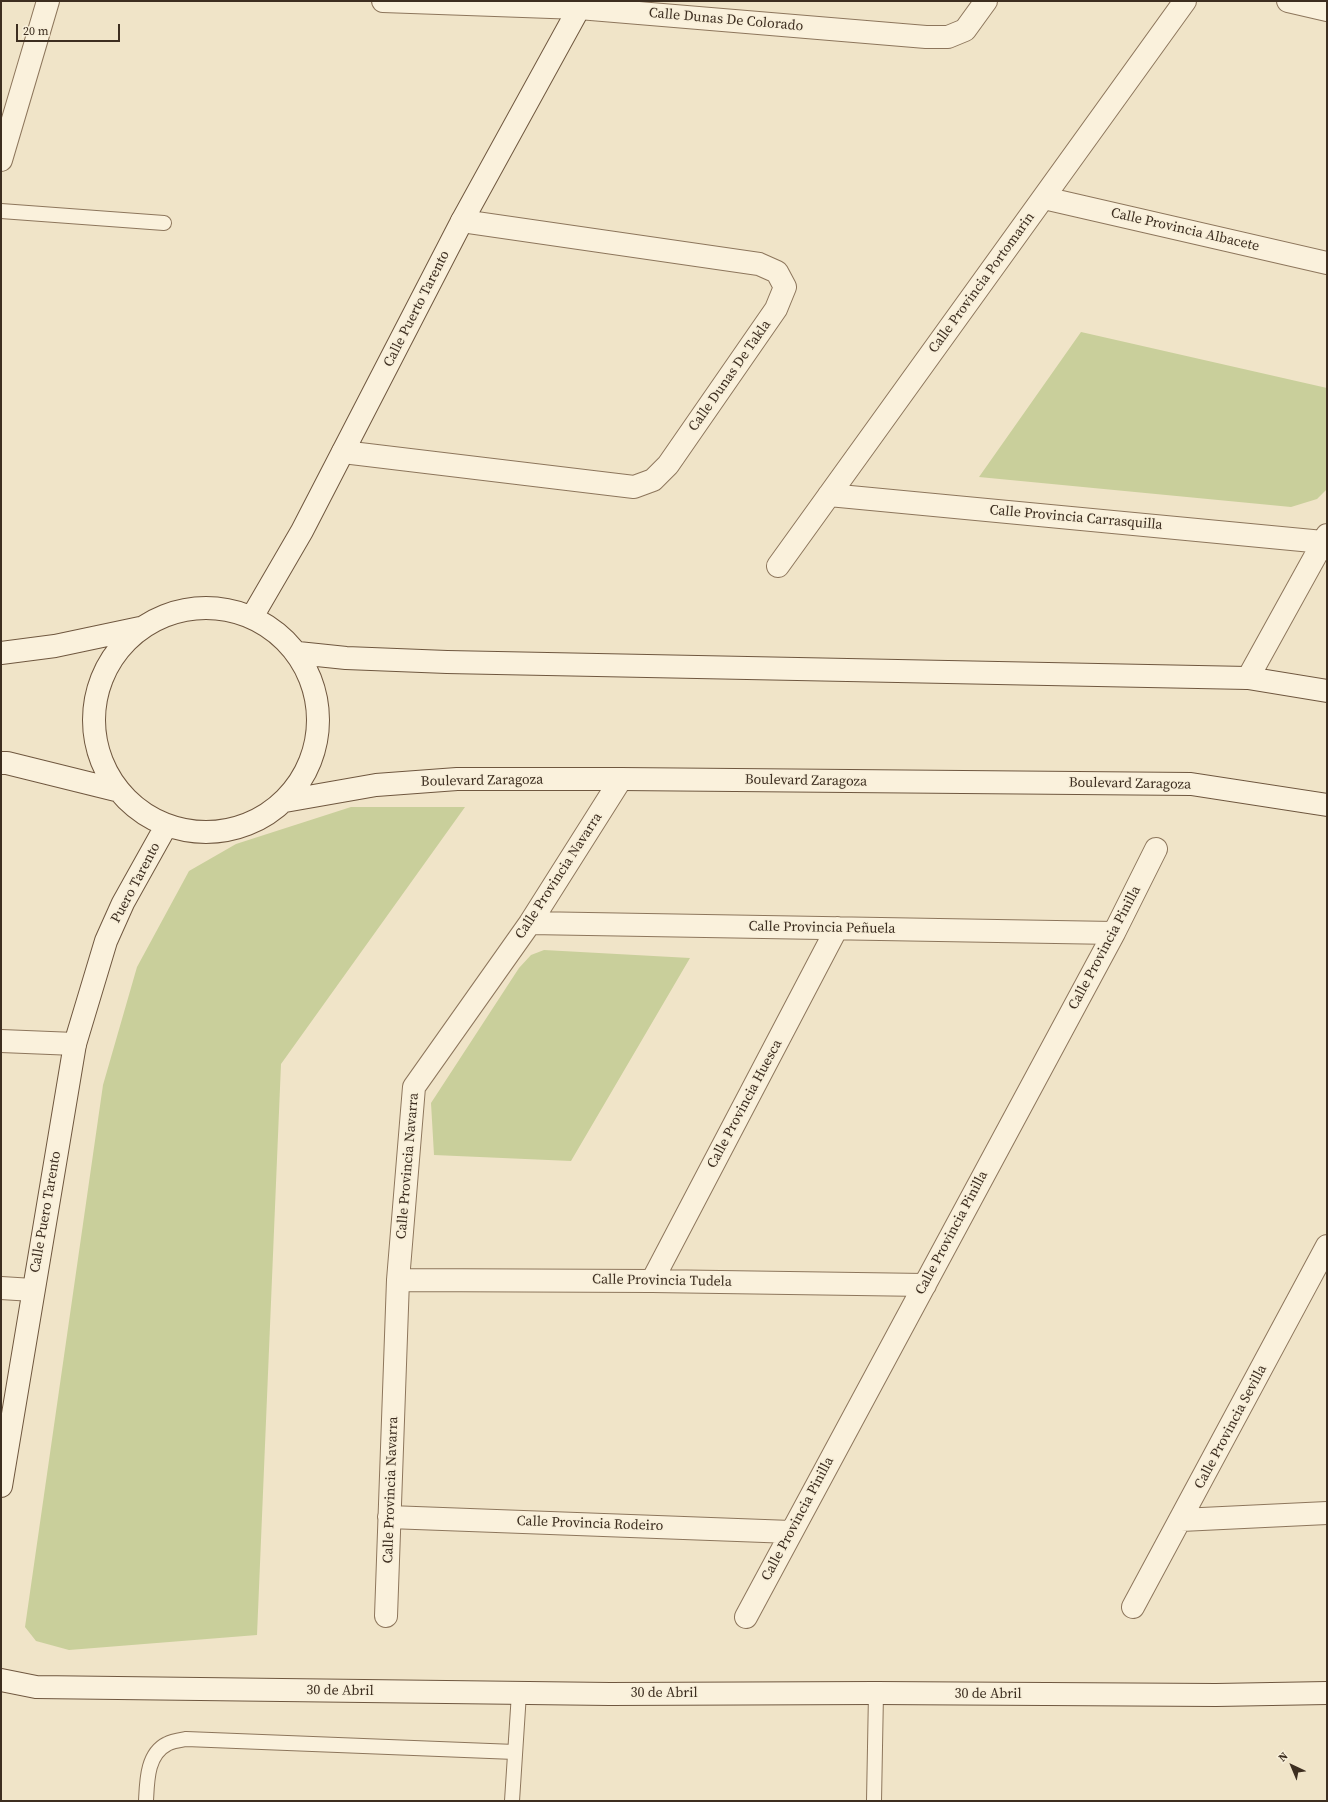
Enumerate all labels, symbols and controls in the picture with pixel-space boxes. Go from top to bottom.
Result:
street label: Calle Dunas De Colorado [648,5,804,35]
scale bar [18,16,122,42]
text: 20 m [23,23,49,39]
street label: Calle Provincia Albacete [1109,205,1261,255]
street label: Calle Provincia Portomarin [925,209,1039,357]
street label: Calle Puerto Tarento [380,248,454,370]
street label: Calle Dunas De Takla [685,317,775,435]
street label: Calle Provincia Carrasquilla [989,502,1163,534]
street label: Boulevard Zaragoza [421,772,543,790]
street label: Boulevard Zaragoza [745,772,867,790]
street label: Boulevard Zaragoza [1069,775,1191,793]
street label: Calle Provincia Navarra [512,810,606,942]
street label: Puero Tarento [108,840,164,926]
street label: Calle Provincia Pinilla [1065,883,1145,1013]
street label: Calle Provincia Peñuela [748,918,896,938]
street label: Calle Provincia Huesca [704,1037,786,1171]
street label: Calle Provincia Navarra [393,1092,423,1240]
street label: Calle Puero Tarento [27,1150,65,1274]
street label: Calle Provincia Pinilla [912,1168,992,1298]
street label: Calle Provincia Tudela [592,1271,732,1291]
street label: Calle Provincia Sevilla [1191,1362,1271,1492]
street label: Calle Provincia Navarra [380,1416,402,1564]
street label: Calle Provincia Pinilla [758,1454,838,1584]
street label: Calle Provincia Rodeiro [516,1513,664,1535]
street label: 30 de Abril [306,1682,374,1700]
street label: 30 de Abril [630,1685,698,1701]
street label: 30 de Abril [954,1686,1022,1702]
north arrow [1272,1746,1312,1786]
text: N [1275,1749,1291,1765]

